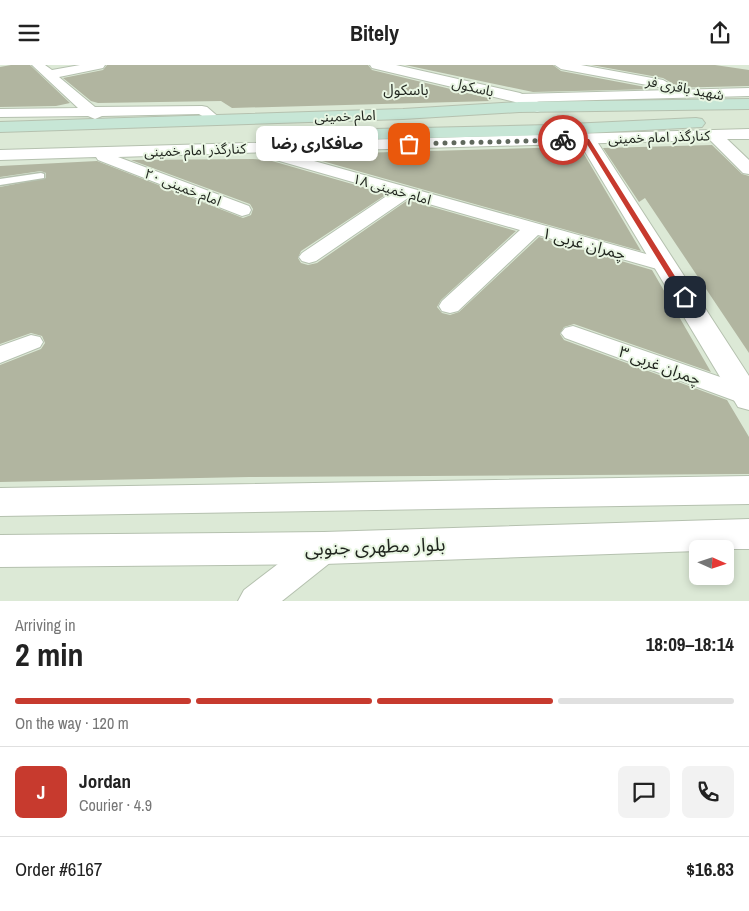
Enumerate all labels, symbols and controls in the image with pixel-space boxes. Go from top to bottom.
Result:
text: Bitely [350,18,399,48]
icon: menu [15,19,43,47]
icon: share [706,19,734,47]
street label: شهید باقری فر [643,71,726,104]
street label: باسکول [450,73,496,101]
district label: باسکول [383,79,429,100]
street label: امام خمینی [314,106,376,128]
courier [538,115,588,165]
pin [388,123,430,165]
icon: bike [549,126,577,154]
street label: کنارگذر امام خمینی [608,126,711,150]
callout: صافکاری رضا [256,127,379,161]
icon: bag [395,130,423,158]
text: صافکاری رضا [271,132,363,154]
street label: کنارگذر امام خمینی [144,139,247,163]
street label: امام خمینی ۲۰ [141,164,224,212]
street label: امام خمینی ۱۸ [350,169,433,211]
street label: چمران غربی ۱ [540,221,628,265]
pin [664,276,706,318]
icon: home [671,283,699,311]
street label: چمران غربی ۳ [616,340,704,390]
street label: بلوار مطهری جنوبی [304,531,446,561]
north arrow [689,540,734,585]
map controls [689,540,734,585]
text: Arriving in [15,614,76,636]
text: 18:09–18:14 [646,631,734,657]
text: 2 min [15,633,84,676]
text: On the way · 120 m [15,712,129,734]
button: chat [618,766,670,818]
button: phone [682,766,734,818]
text: Jordan [79,768,131,794]
text: J [37,779,45,805]
text: Courier · 4.9 [79,794,152,816]
text: Order #6167 [15,856,102,882]
text: $16.83 [686,856,734,882]

